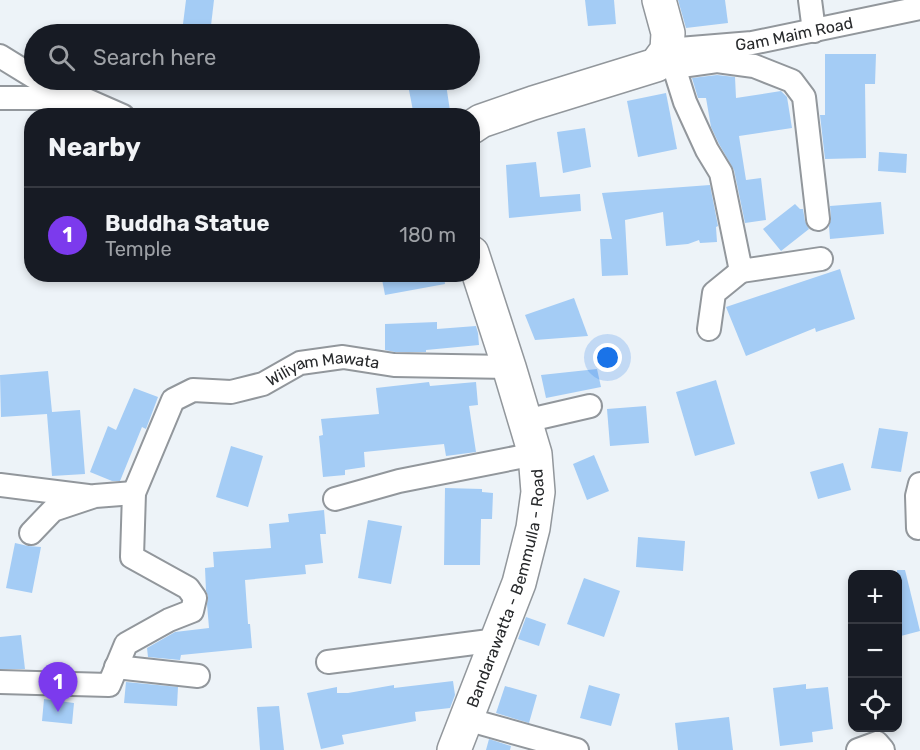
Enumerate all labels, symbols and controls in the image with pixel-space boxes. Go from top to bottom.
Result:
street label: Gam Maim Road [735,13,855,54]
search box [24,24,480,90]
icon: search [45,41,78,74]
text: Search here [93,44,216,71]
text: Nearby [48,132,141,163]
text: Buddha Statue [105,210,270,237]
text: 1 [63,223,72,247]
text: 180 m [399,223,456,247]
text: Temple [105,237,172,261]
your location [593,343,622,372]
street label: Wiliyam Mawata [262,348,381,390]
street label: Bandarawatta - Bemmulla - Road [462,468,548,710]
map controls [848,570,902,732]
button: + [848,570,902,624]
button: − [848,624,902,678]
pin: 1 [38,662,78,712]
button: locate [848,678,902,732]

